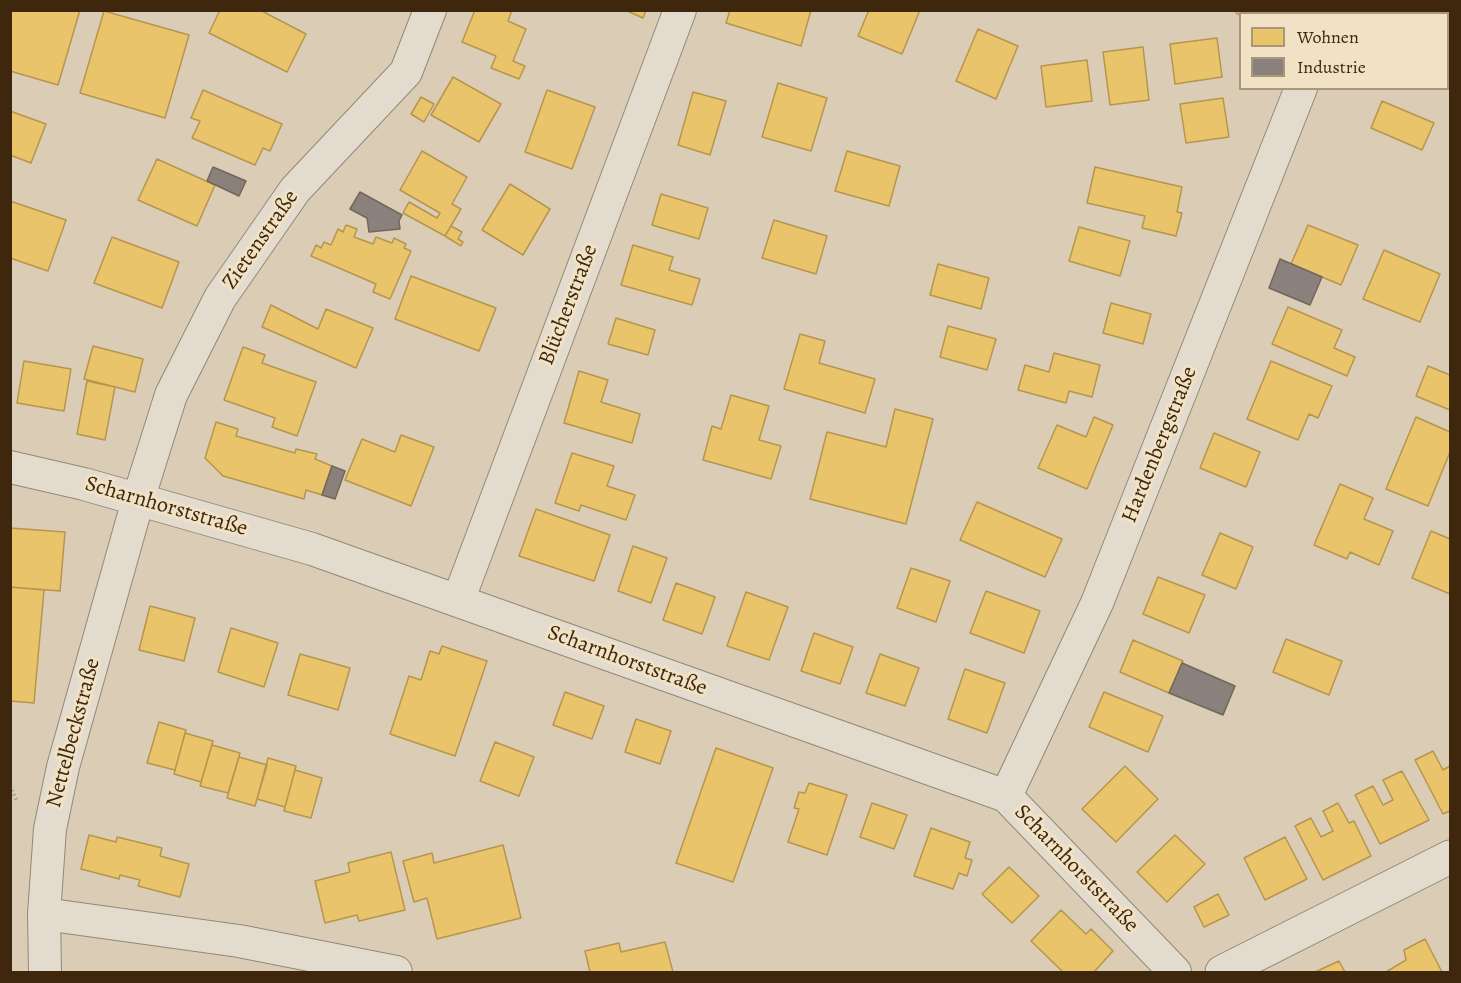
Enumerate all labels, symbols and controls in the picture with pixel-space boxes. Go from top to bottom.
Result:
legend [1239,12,1449,90]
text: Wohnen [1297,25,1359,49]
text: Industrie [1297,55,1366,79]
street label: Zietenstraße [217,185,305,295]
street label: Blücherstraße [534,241,604,369]
street label: Hardenbergstraße [1117,363,1203,527]
street label: Scharnhorststraße [82,471,250,543]
street label: Scharnhorststraße [544,620,710,702]
street label: Nettelbeckstraße [41,655,107,811]
street label: Scharnhorststraße [1008,800,1144,938]

